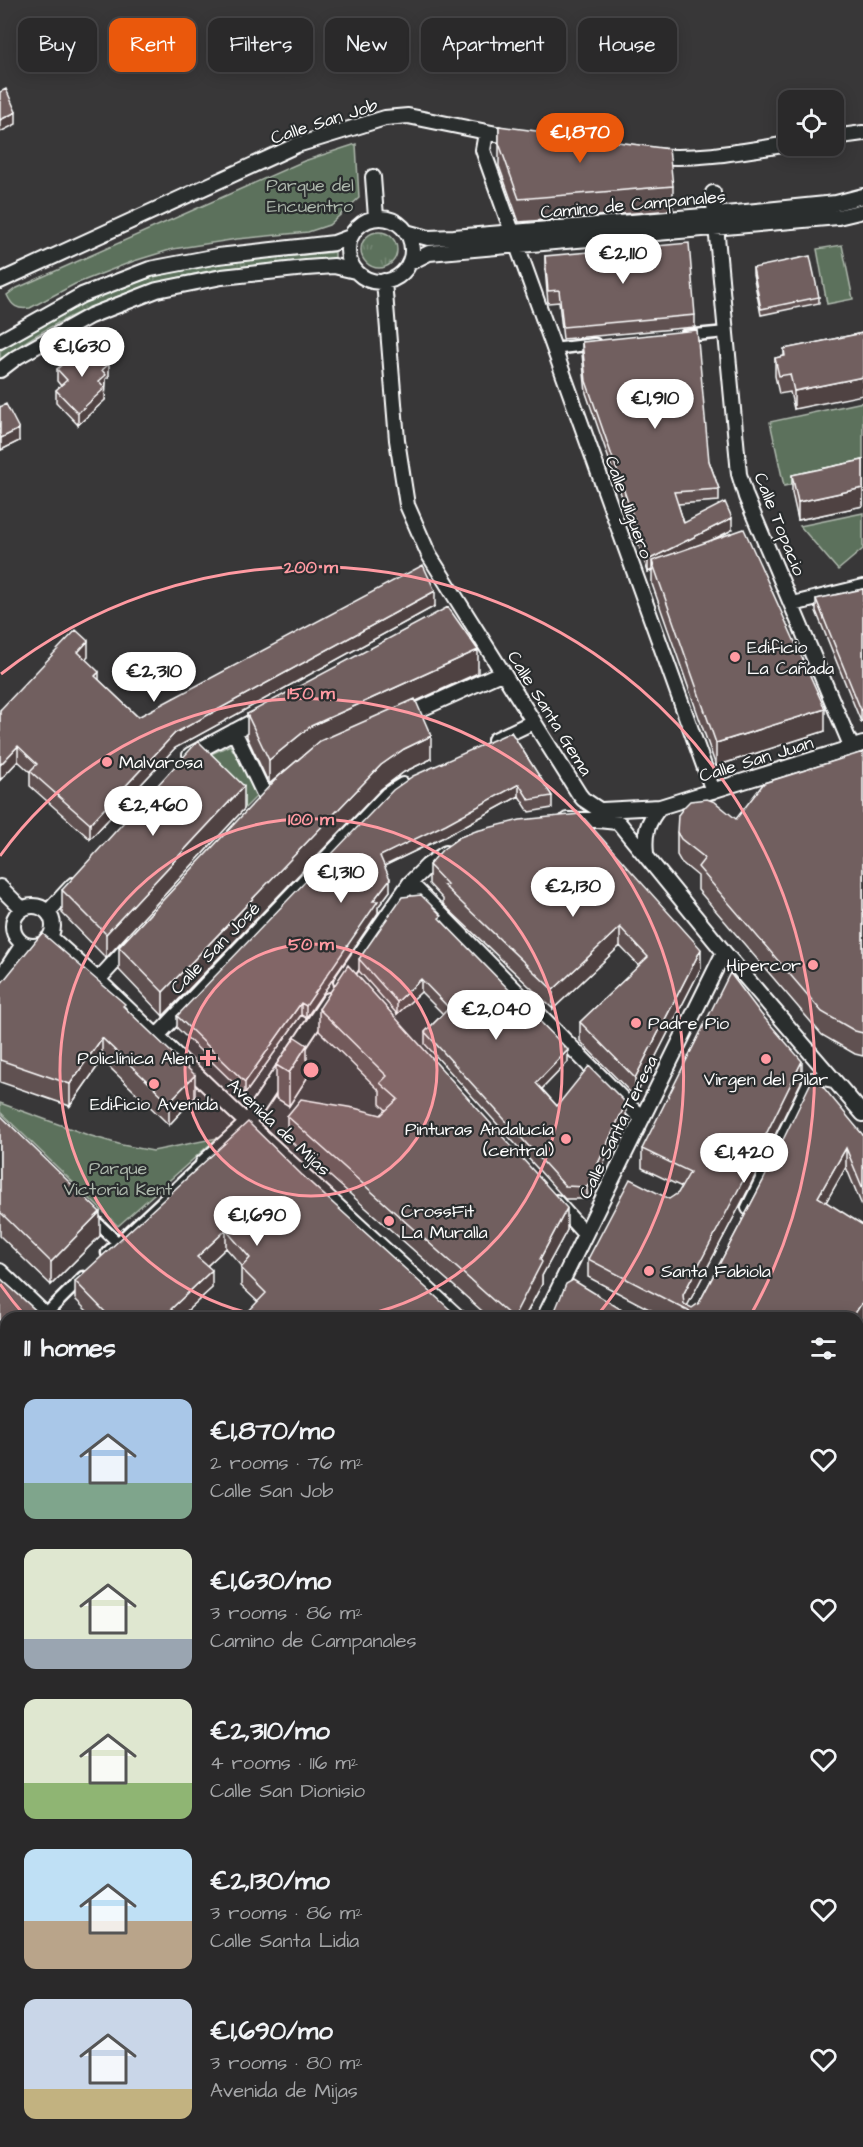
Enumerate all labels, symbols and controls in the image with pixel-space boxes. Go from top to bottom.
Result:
chip: Buy [18,18,97,72]
chip: Rent [109,18,196,72]
chip: Filters [208,18,313,72]
chip: New [325,18,409,72]
chip: Apartment [421,18,566,72]
chip: House [578,18,677,72]
map controls [778,90,844,156]
button: locate [778,90,844,156]
street label: Calle San Job [267,92,381,151]
pin: €1,870 [531,113,629,164]
text: €1,870 [550,118,610,146]
park label: Parque del Encuentro [266,173,354,219]
street label: Camino de Campanales [539,184,727,225]
pin: €2,110 [574,234,672,285]
text: €2,110 [599,239,647,267]
pin: €1,630 [33,327,131,378]
text: €1,630 [53,332,111,360]
pin: €1,910 [606,379,704,430]
text: €1,910 [631,384,679,412]
street label: Calle Jilguero [597,452,659,562]
street label: Calle Topacio [747,469,812,580]
text: 200 m [283,555,339,580]
place label: Edificio La Cañada [747,635,834,681]
street label: Calle Santa Gema [501,646,598,781]
marker: Edificio La Cañada [728,650,742,664]
pin: €2,310 [105,652,203,703]
text: €2,310 [126,657,182,685]
text: 150 m [287,681,336,706]
street label: Calle San Juan [696,730,816,789]
place label: Malvarosa [119,750,203,775]
marker: Malvarosa [100,755,114,769]
pin: €2,460 [104,786,202,837]
text: €2,460 [118,791,188,819]
text: 100 m [288,807,335,832]
pin: €1,310 [292,853,390,904]
text: €1,310 [317,858,365,886]
pin: €2,130 [524,867,622,918]
text: €2,130 [545,872,601,900]
street label: Calle San José [165,896,266,1000]
text: 50 m [288,932,335,957]
place label: Hipercor [726,953,801,978]
marker: Hipercor [806,958,820,972]
pin: €2,040 [447,990,545,1041]
text: €2,040 [461,995,531,1023]
place label: Padre Pio [648,1011,729,1036]
marker: Padre Pio [629,1016,643,1030]
place label: Policlínica Alen [77,1046,194,1071]
marker: Policlínica Alen [199,1049,217,1067]
street label: Calle Santa Teresa [573,1051,664,1203]
marker: Virgen del Pilar [759,1052,773,1066]
centre of rings [301,1060,321,1080]
place label: Virgen del Pilar [704,1067,828,1093]
street label: Avenida de Mijas [221,1073,336,1182]
marker: Edificio Avenida [147,1077,161,1091]
place label: Edificio Avenida [90,1092,218,1117]
place label: Pinturas Andalucía (central) [405,1117,554,1163]
marker: Pinturas Andalucía (central) [559,1132,573,1146]
pin: €1,420 [695,1133,793,1184]
text: €1,420 [714,1138,774,1166]
park label: Parque Victoria Kent [64,1156,173,1202]
pin: €1,690 [208,1196,306,1247]
place label: CrossFit La Muralla [401,1199,488,1245]
text: €1,690 [228,1201,286,1229]
marker: CrossFit La Muralla [382,1214,396,1228]
place label: Santa Fabiola [661,1259,771,1284]
marker: Santa Fabiola [642,1264,656,1278]
text: 11 homes [24,1330,116,1366]
icon: filters [807,1332,840,1365]
text: €1,870/mo [210,1413,335,1449]
icon: home [72,1423,144,1495]
icon: heart [807,1443,840,1476]
text: 2 rooms · 76 m² [210,1449,363,1477]
text: Calle San Job [210,1477,334,1505]
text: €1,630/mo [210,1563,331,1599]
icon: home [72,1573,144,1645]
icon: heart [807,1593,840,1626]
text: 3 rooms · 86 m² [210,1599,363,1627]
text: Camino de Campanales [210,1627,417,1655]
text: €2,310/mo [210,1713,330,1749]
icon: home [72,1723,144,1795]
icon: heart [807,1743,840,1776]
text: 4 rooms · 116 m² [210,1749,358,1777]
text: Calle San Dionisio [210,1777,365,1805]
text: €2,130/mo [210,1863,330,1899]
icon: home [72,1873,144,1945]
icon: heart [807,1893,840,1926]
text: 3 rooms · 86 m² [210,1899,363,1927]
text: Calle Santa Lidia [210,1927,359,1955]
text: €1,690/mo [210,2013,333,2049]
icon: home [72,2023,144,2095]
icon: heart [807,2043,840,2076]
text: 3 rooms · 80 m² [210,2049,363,2077]
text: Avenida de Mijas [210,2077,358,2105]

